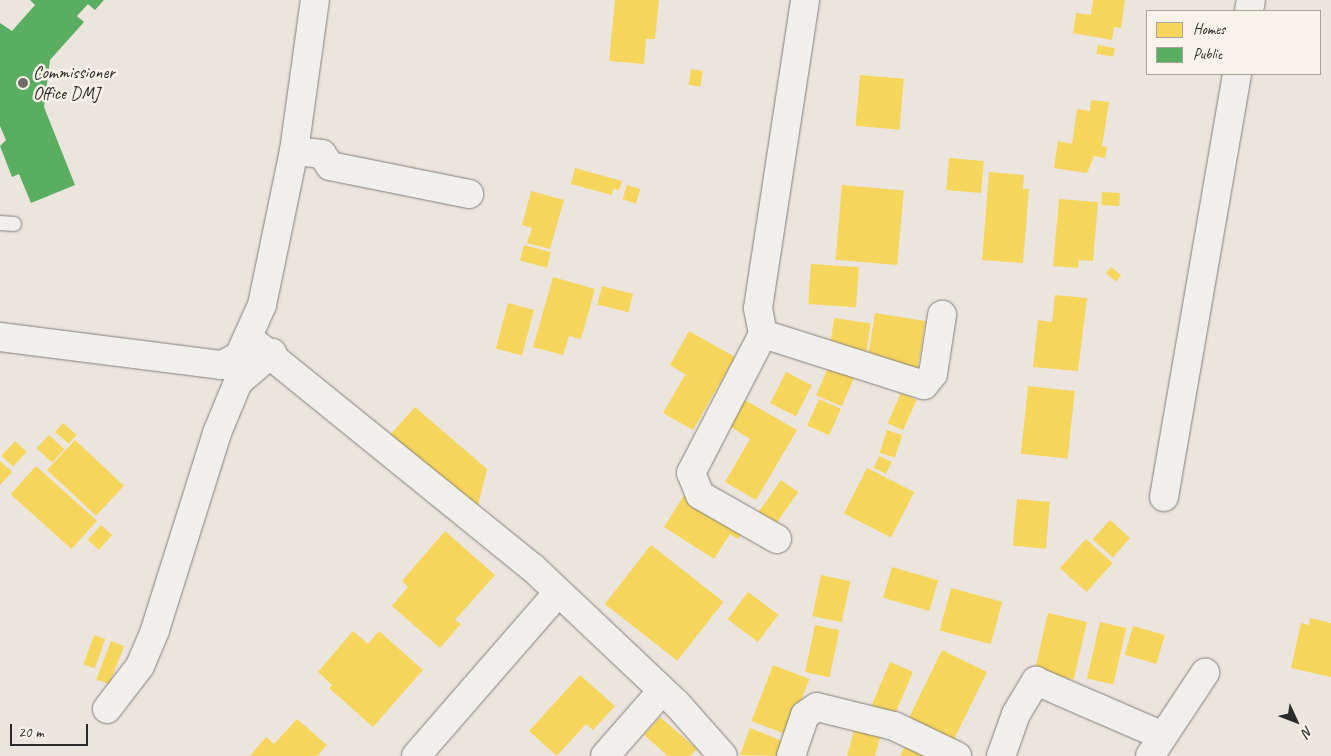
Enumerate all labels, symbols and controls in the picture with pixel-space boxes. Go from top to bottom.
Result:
legend [1146,10,1321,75]
text: Homes [1193,20,1225,39]
text: Public [1193,45,1222,64]
place label: Commissioner Office DMJ [33,62,115,104]
marker: Commissioner Office DMJ [17,77,29,89]
north arrow [1271,696,1321,746]
scale bar [12,714,90,746]
text: 20 m [18,723,44,742]
text: N [1298,723,1317,741]

